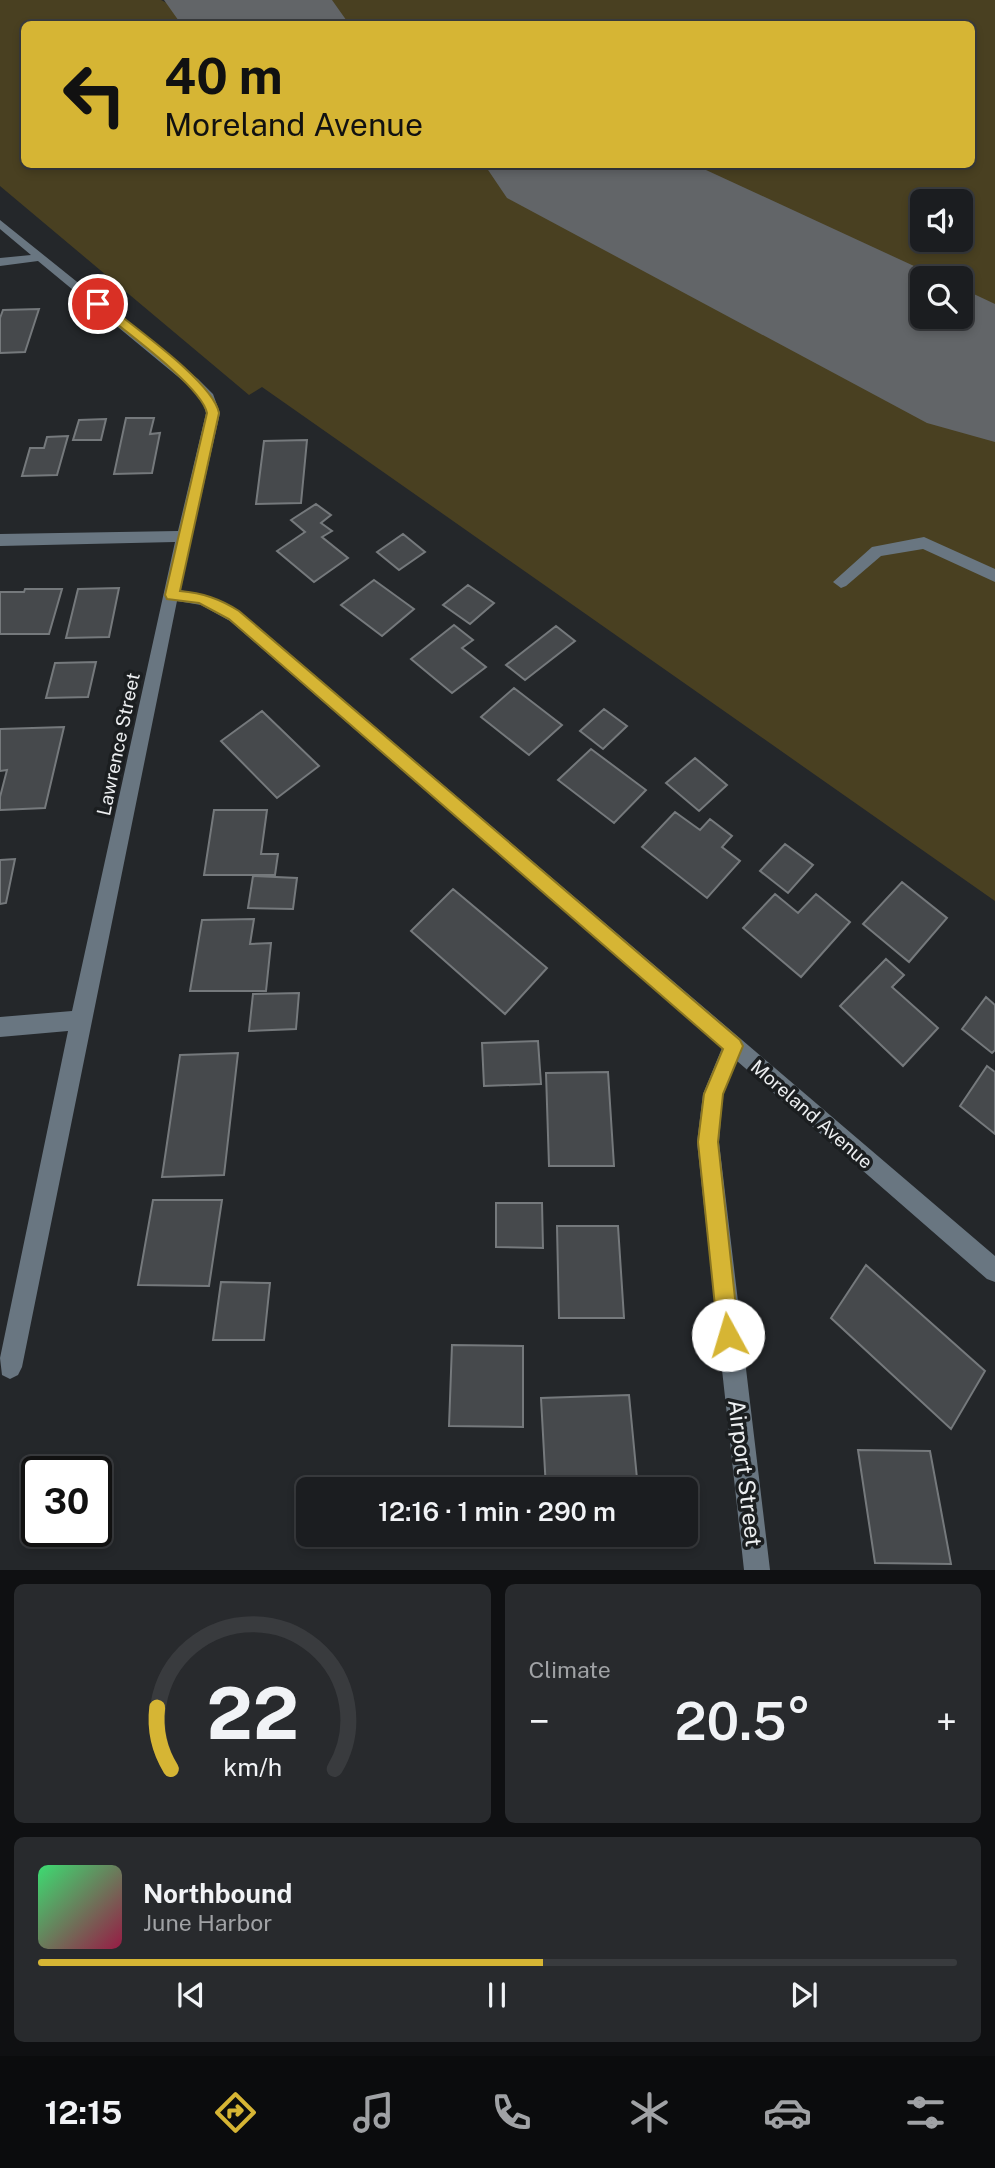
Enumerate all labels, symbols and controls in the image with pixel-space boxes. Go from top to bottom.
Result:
text: 40 m [164,47,283,105]
icon: left [49,49,140,140]
text: Moreland Avenue [164,106,423,143]
map controls [910,189,973,329]
button: sound [910,189,973,252]
button: search [910,266,973,329]
pin [68,274,128,334]
icon: arrive [79,285,117,323]
street label: Lawrence Street [92,670,144,818]
street label: Moreland Avenue [747,1055,877,1173]
position arrow [691,1298,765,1372]
street label: Airport Street [723,1398,768,1548]
speed limit sign: 30 [21,1456,112,1547]
text: 12:16 · 1 min · 290 m [378,1496,616,1527]
text: Climate [529,1656,611,1683]
text: 22 [206,1671,298,1756]
text: 20.5° [675,1691,811,1752]
text: − [529,1699,550,1744]
text: + [936,1699,957,1744]
text: km/h [223,1752,282,1782]
text: Northbound [143,1878,292,1909]
text: June Harbor [143,1909,272,1936]
icon: previous [172,1976,210,2014]
icon: pause [478,1976,516,2014]
icon: next [785,1976,823,2014]
icon: directions [211,2088,260,2137]
icon: music [349,2088,398,2137]
icon: phone [487,2088,536,2137]
icon: climate [625,2088,674,2137]
icon: car [763,2088,812,2137]
icon: filters [901,2088,950,2137]
text: 12:15 [45,2094,122,2131]

